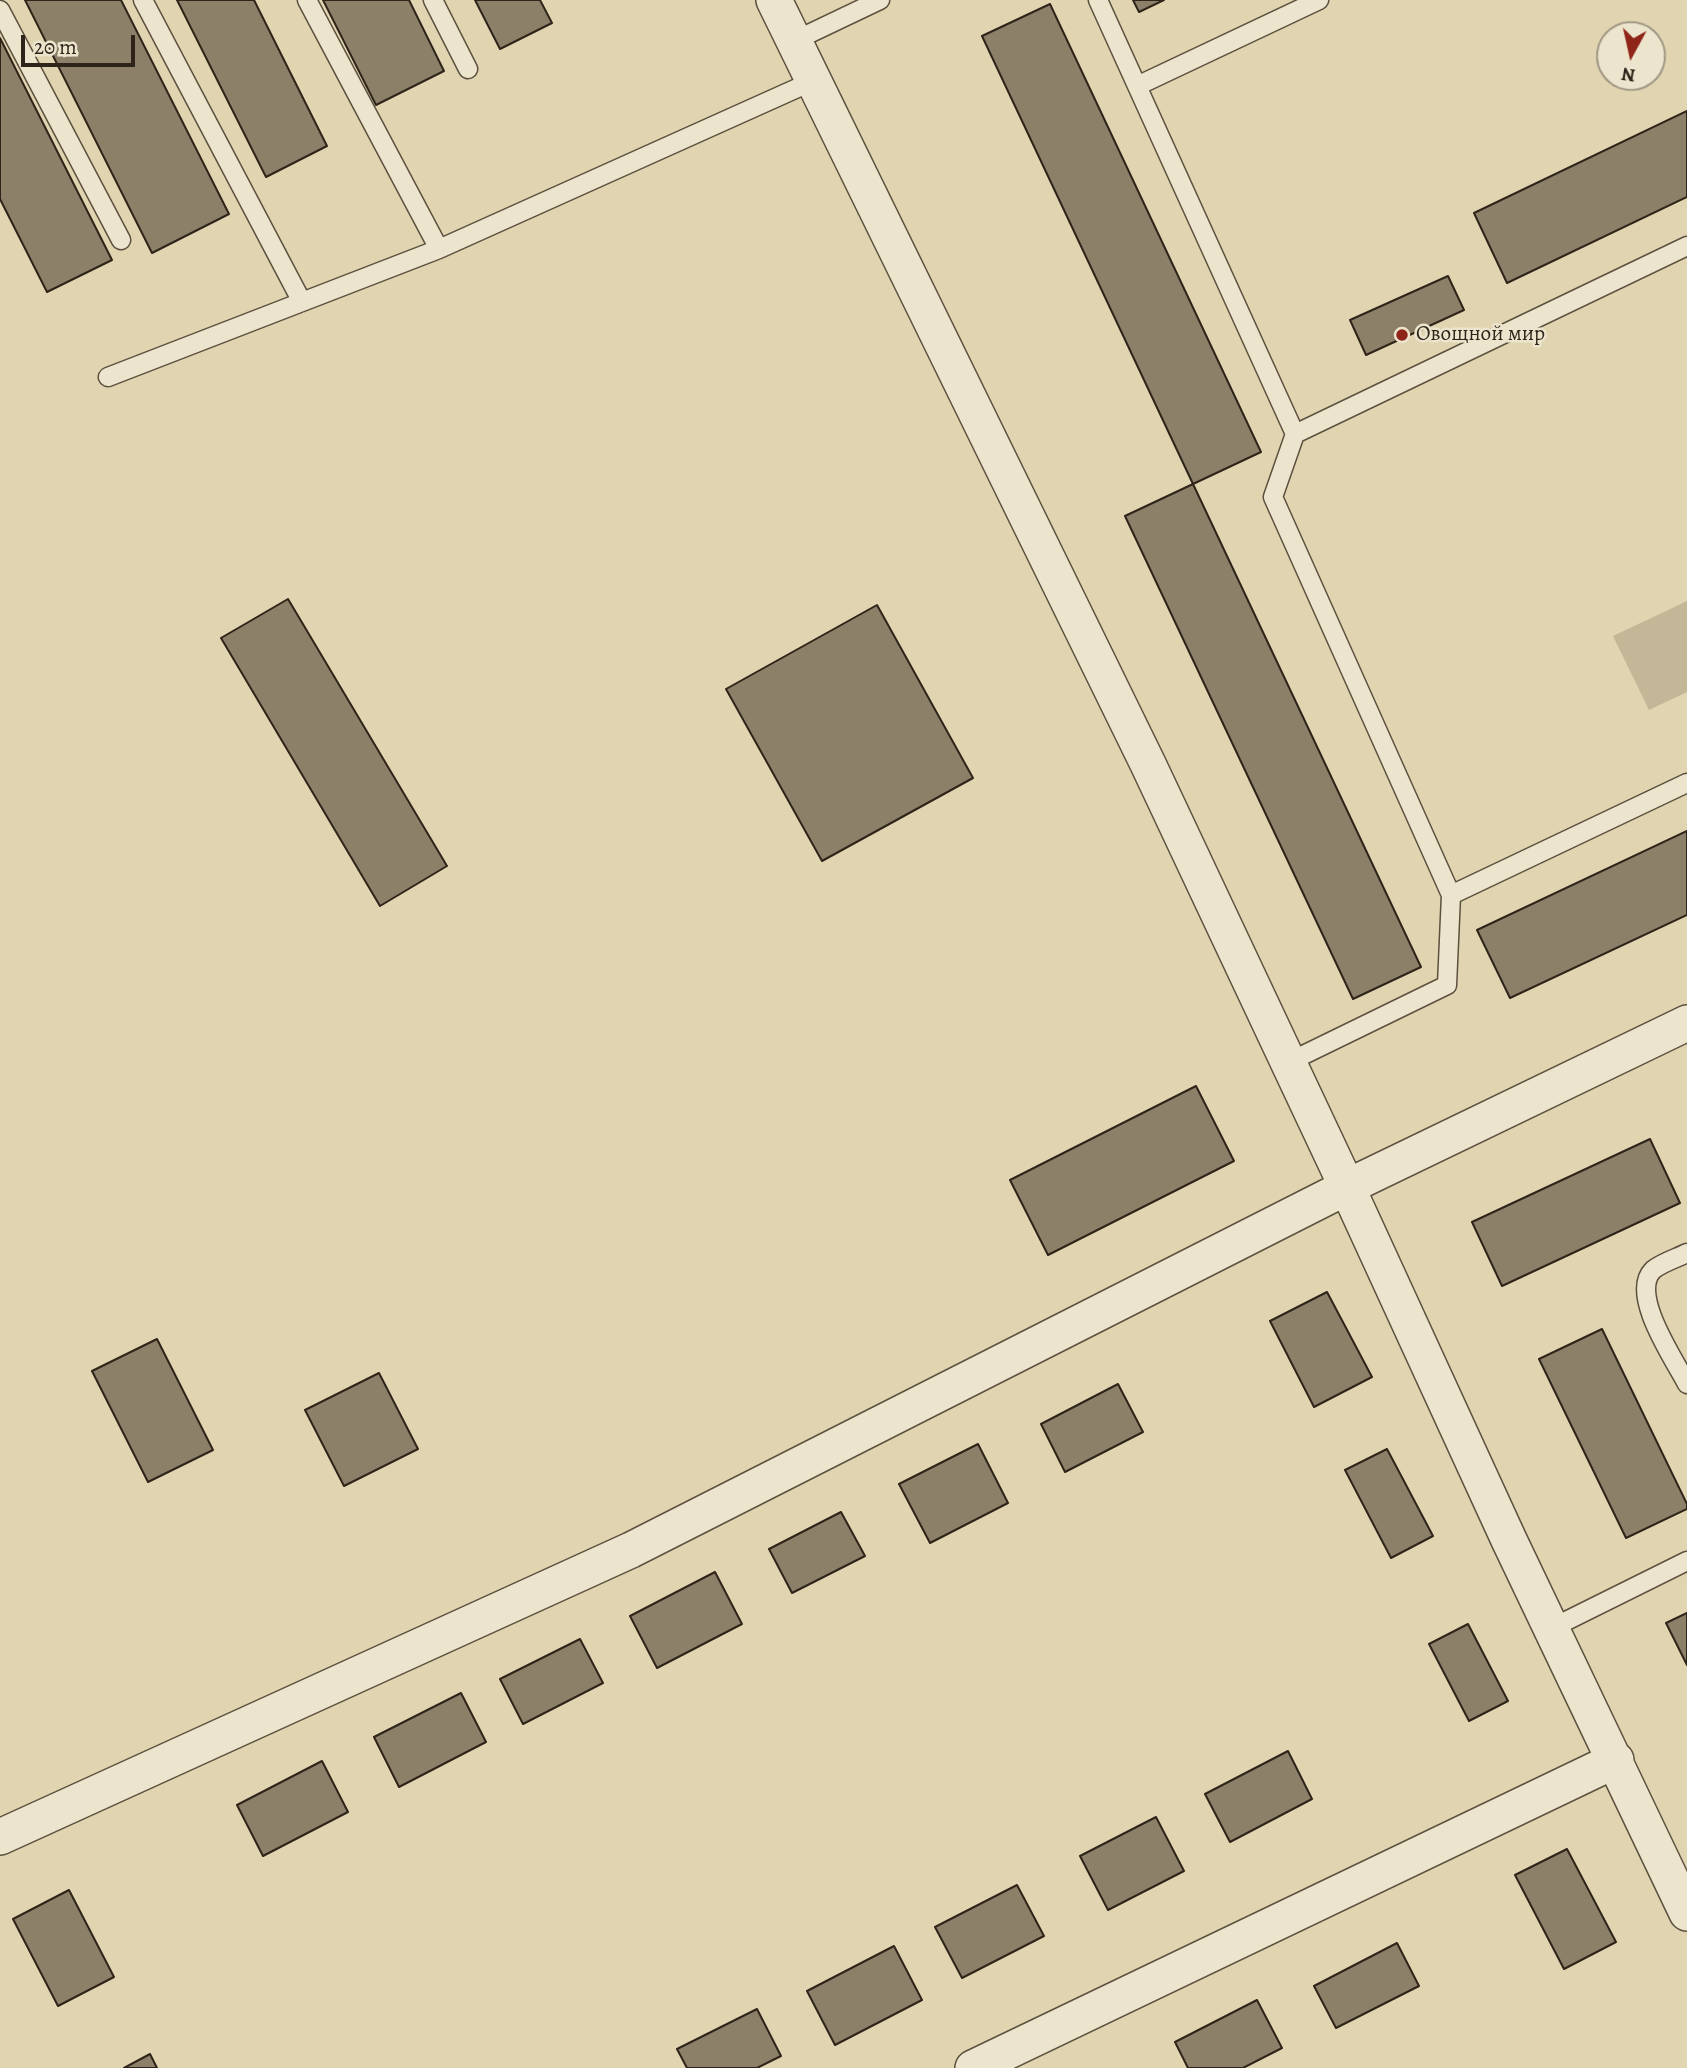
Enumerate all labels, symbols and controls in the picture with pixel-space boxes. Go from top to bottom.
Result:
scale bar [24,21,138,65]
north arrow [1596,21,1666,91]
text: 20 m [34,33,77,61]
text: N [1620,61,1637,89]
place label: Овощной мир [1416,322,1545,348]
marker: Овощной мир [1394,327,1410,343]

